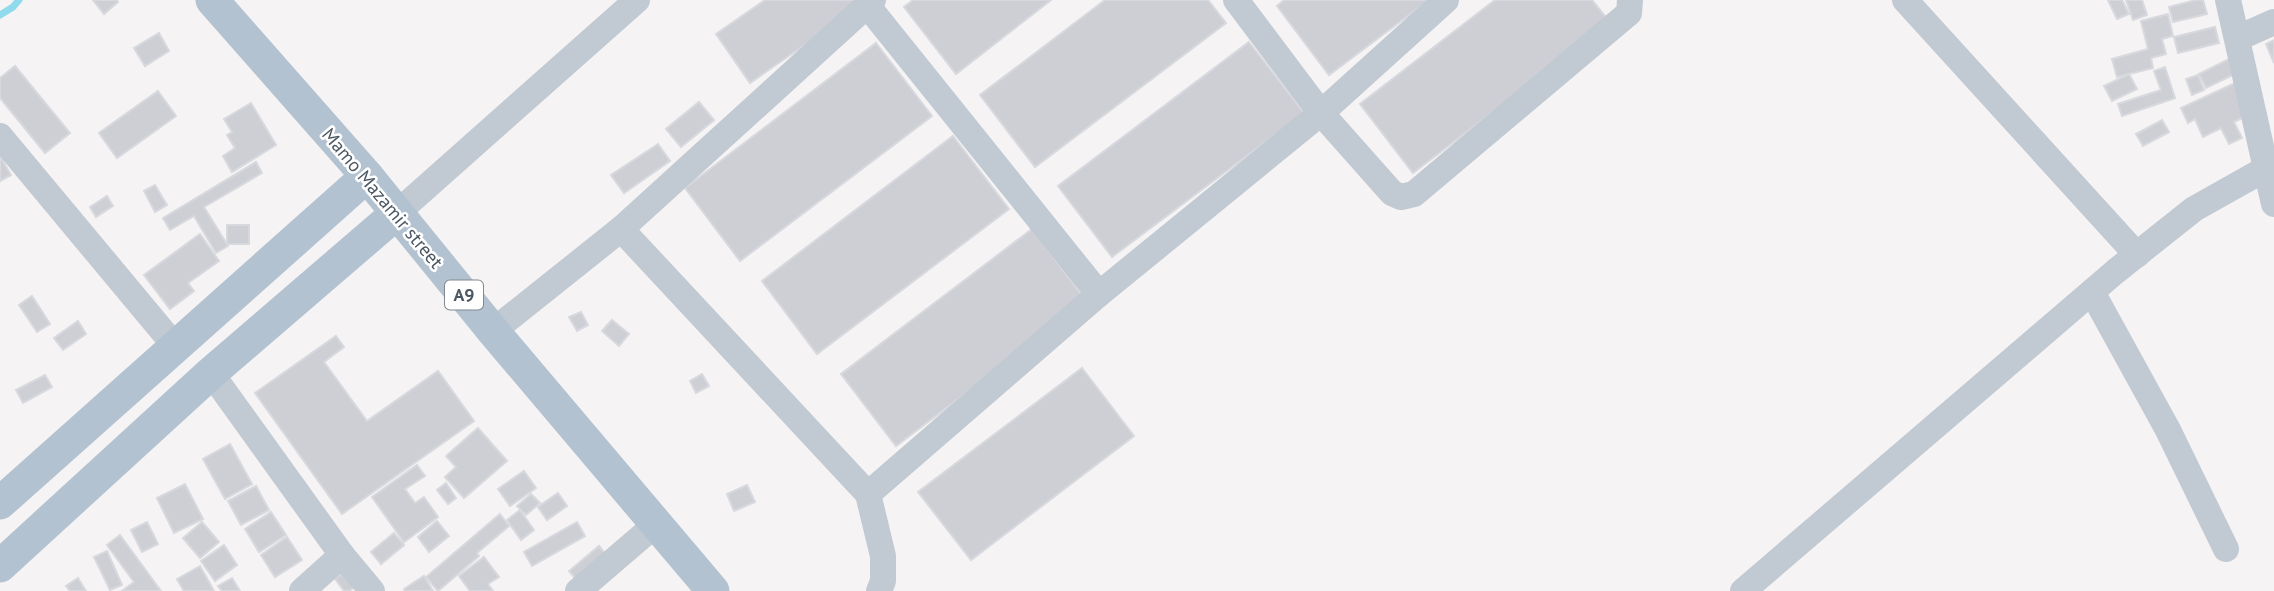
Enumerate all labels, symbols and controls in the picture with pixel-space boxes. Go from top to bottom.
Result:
street label: Mamo Mazamir street [317,123,449,274]
road number: A9 [445,281,483,310]

